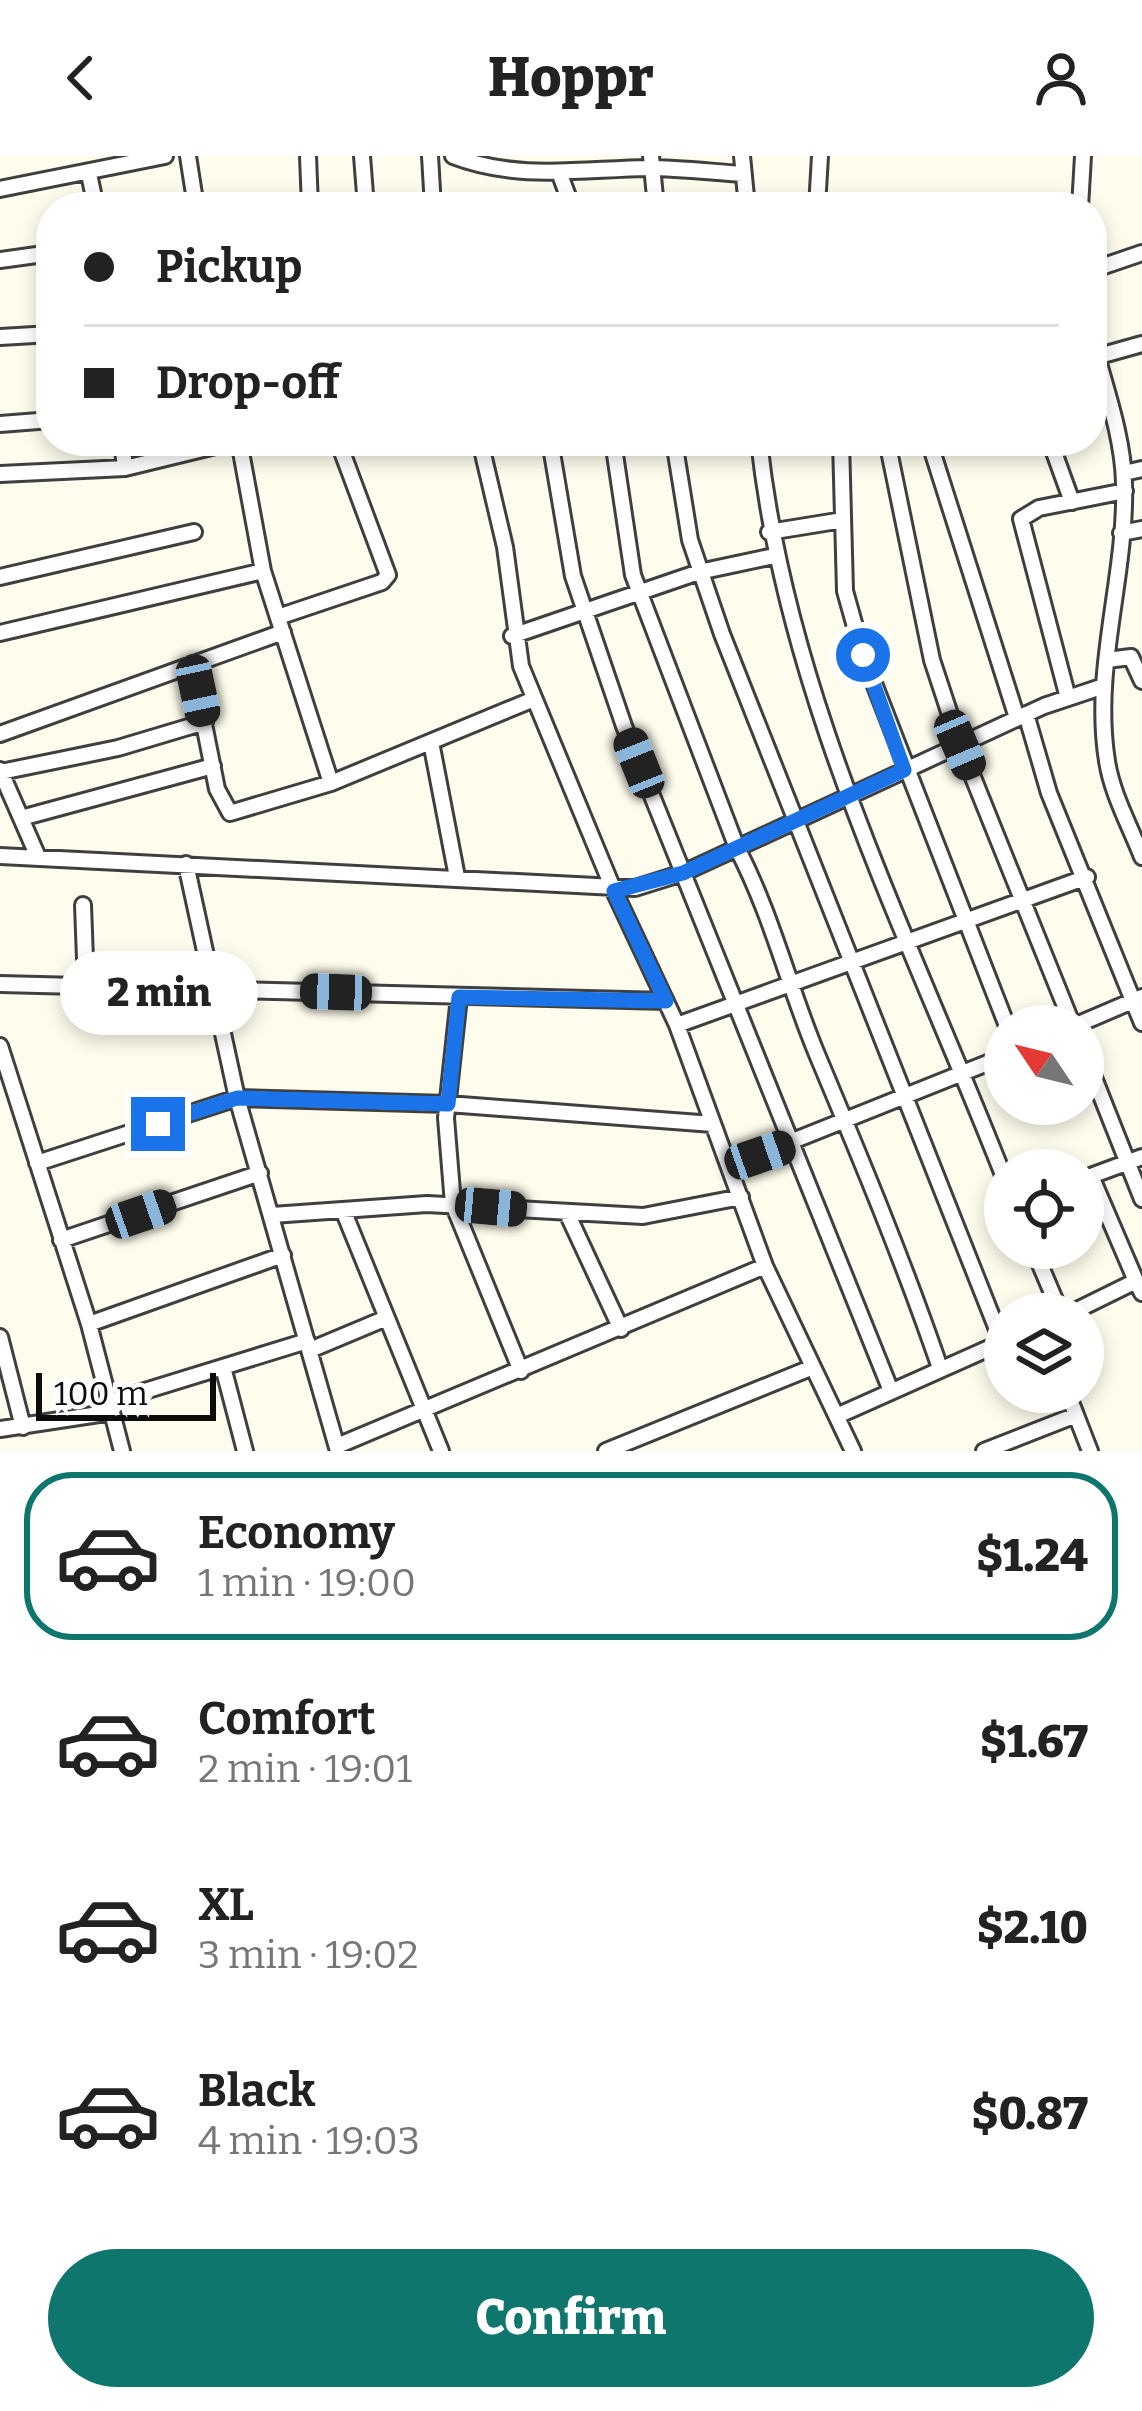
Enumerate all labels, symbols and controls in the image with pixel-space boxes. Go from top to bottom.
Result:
icon: back [48,45,114,111]
icon: person [1028,45,1094,111]
text: Hoppr [488,46,654,110]
text: Pickup [156,240,302,294]
text: Drop-off [156,356,340,410]
route start [836,628,890,682]
car [173,652,223,730]
car [929,705,991,785]
car [609,723,669,803]
callout: 2 min [59,950,257,1034]
text: 2 min [107,970,211,1016]
car [299,973,373,1011]
north arrow [984,1005,1104,1125]
map controls [984,1005,1104,1413]
route end [131,1097,185,1151]
car [720,1126,800,1184]
button: locate [984,1149,1104,1269]
car [101,1185,181,1243]
car [454,1186,528,1228]
button: layers [984,1293,1104,1413]
scale bar [36,1367,216,1420]
text: 100 m [54,1374,148,1414]
icon: car [54,1502,162,1610]
text: Economy [198,1506,395,1560]
text: $1.24 [976,1529,1088,1583]
text: 1 min · 19:00 [198,1560,416,1606]
icon: car [54,1688,162,1796]
text: Comfort [198,1692,376,1746]
text: $1.67 [980,1715,1088,1769]
text: 2 min · 19:01 [198,1746,412,1792]
icon: car [54,1874,162,1982]
text: XL [198,1878,254,1932]
text: $2.10 [977,1901,1088,1955]
text: 3 min · 19:02 [198,1932,419,1978]
icon: car [54,2060,162,2168]
text: Black [198,2064,315,2118]
text: $0.87 [972,2087,1088,2141]
text: 4 min · 19:03 [198,2118,420,2164]
button: Confirm [48,2249,1094,2387]

